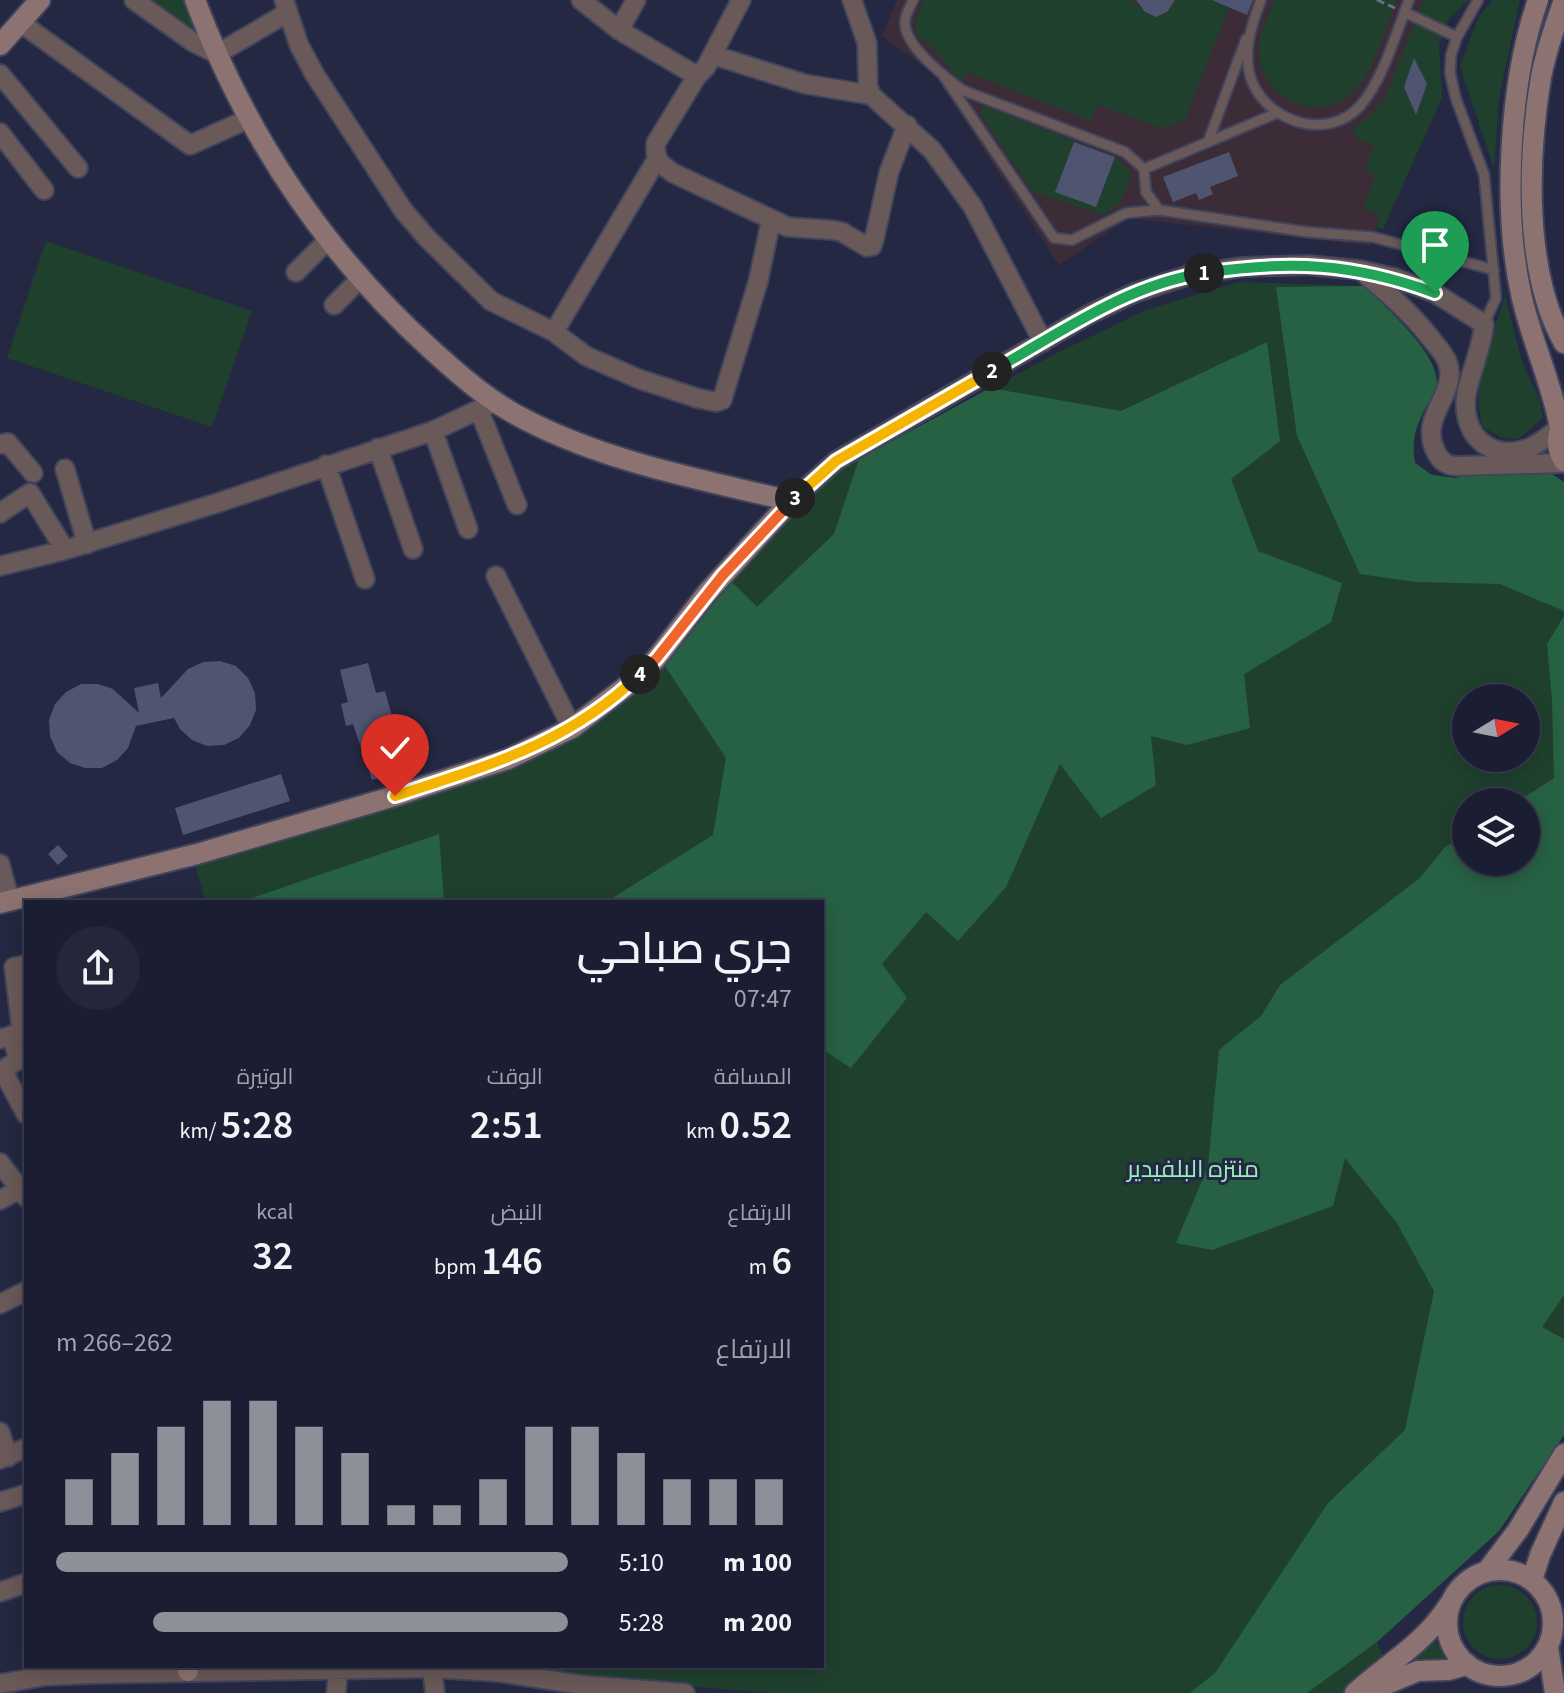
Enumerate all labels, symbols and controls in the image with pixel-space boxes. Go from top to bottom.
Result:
pin [1401,211,1469,293]
icon: arrive [1413,223,1457,267]
pin: 1 [1184,253,1224,293]
text: 1 [1198,257,1210,289]
pin: 2 [972,351,1012,391]
text: 2 [986,355,998,387]
pin: 3 [775,478,815,518]
text: 3 [789,482,801,514]
pin: 4 [620,654,660,694]
text: 4 [634,658,646,690]
north arrow [1452,684,1540,772]
map controls [1452,684,1540,876]
pin [361,714,429,796]
icon: check [373,726,417,770]
button: layers [1452,788,1540,876]
text: جري صباحي [577,918,792,981]
button: share [56,926,140,1010]
text: 07:47 [734,980,792,1017]
text: الوتيرة [237,1061,293,1093]
text: الوقت [487,1061,543,1093]
text: المسافة [714,1061,792,1093]
text: 5:28 [221,1097,293,1154]
text: 2:51 [470,1097,543,1154]
text: 0.52 [719,1097,792,1154]
text: /km [180,1115,221,1147]
text: km [686,1115,719,1147]
park label: منتزه البلفيدير [1125,1152,1259,1187]
text: kcal [256,1196,293,1228]
text: النبض [491,1197,543,1229]
text: الارتفاع [728,1197,792,1229]
text: 32 [252,1228,293,1285]
text: 146 [481,1233,543,1290]
text: 6 [771,1233,792,1290]
text: bpm [434,1251,481,1283]
text: m [749,1251,771,1283]
text: 262–266 m [56,1324,173,1361]
text: الارتفاع [716,1331,792,1368]
text: 5:10 [619,1544,664,1581]
text: 100 m [723,1544,792,1581]
text: 5:28 [619,1604,664,1641]
text: 200 m [723,1604,792,1641]

